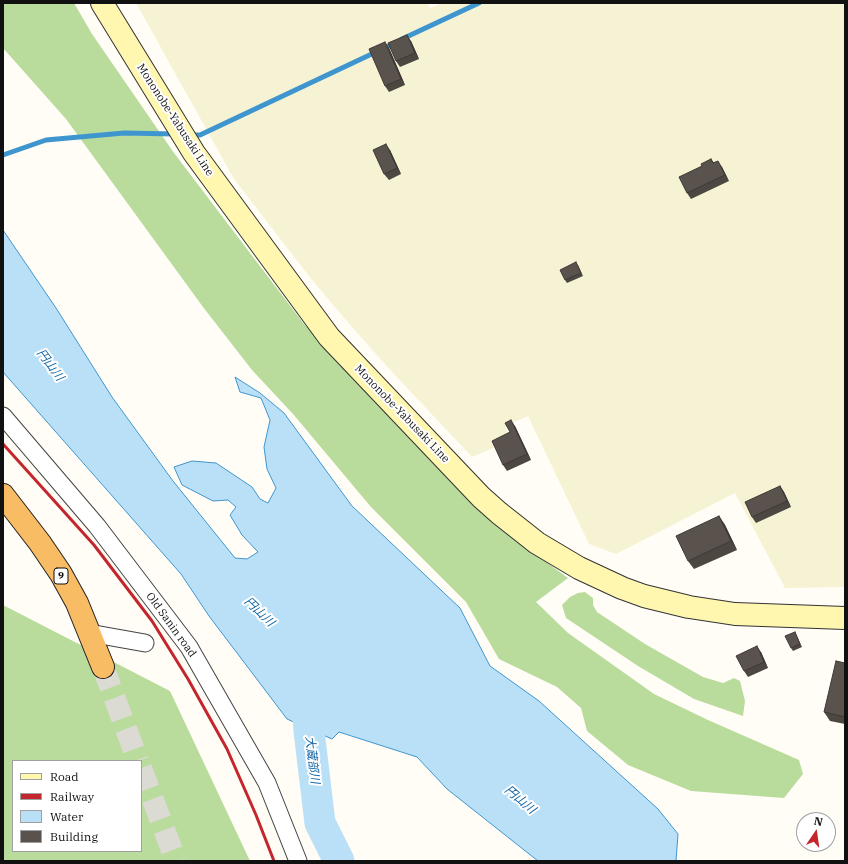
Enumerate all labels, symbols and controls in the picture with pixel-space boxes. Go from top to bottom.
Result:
street label: Mononobe-Yabusaki Line [134,61,216,179]
water label: 円山川 [33,346,67,384]
street label: Mononobe-Yabusaki Line [352,362,452,466]
road number: 9 [54,568,68,584]
street label: Old Sanin road [143,590,199,660]
water label: 円山川 [241,594,277,630]
water label: 大蔵部川 [302,735,322,785]
legend [12,760,142,852]
text: Road [50,769,79,784]
water label: 円山川 [502,783,538,817]
text: Railway [50,789,94,804]
text: Water [50,809,83,824]
north arrow [796,812,836,852]
text: N [813,813,824,829]
text: Building [50,829,98,844]

